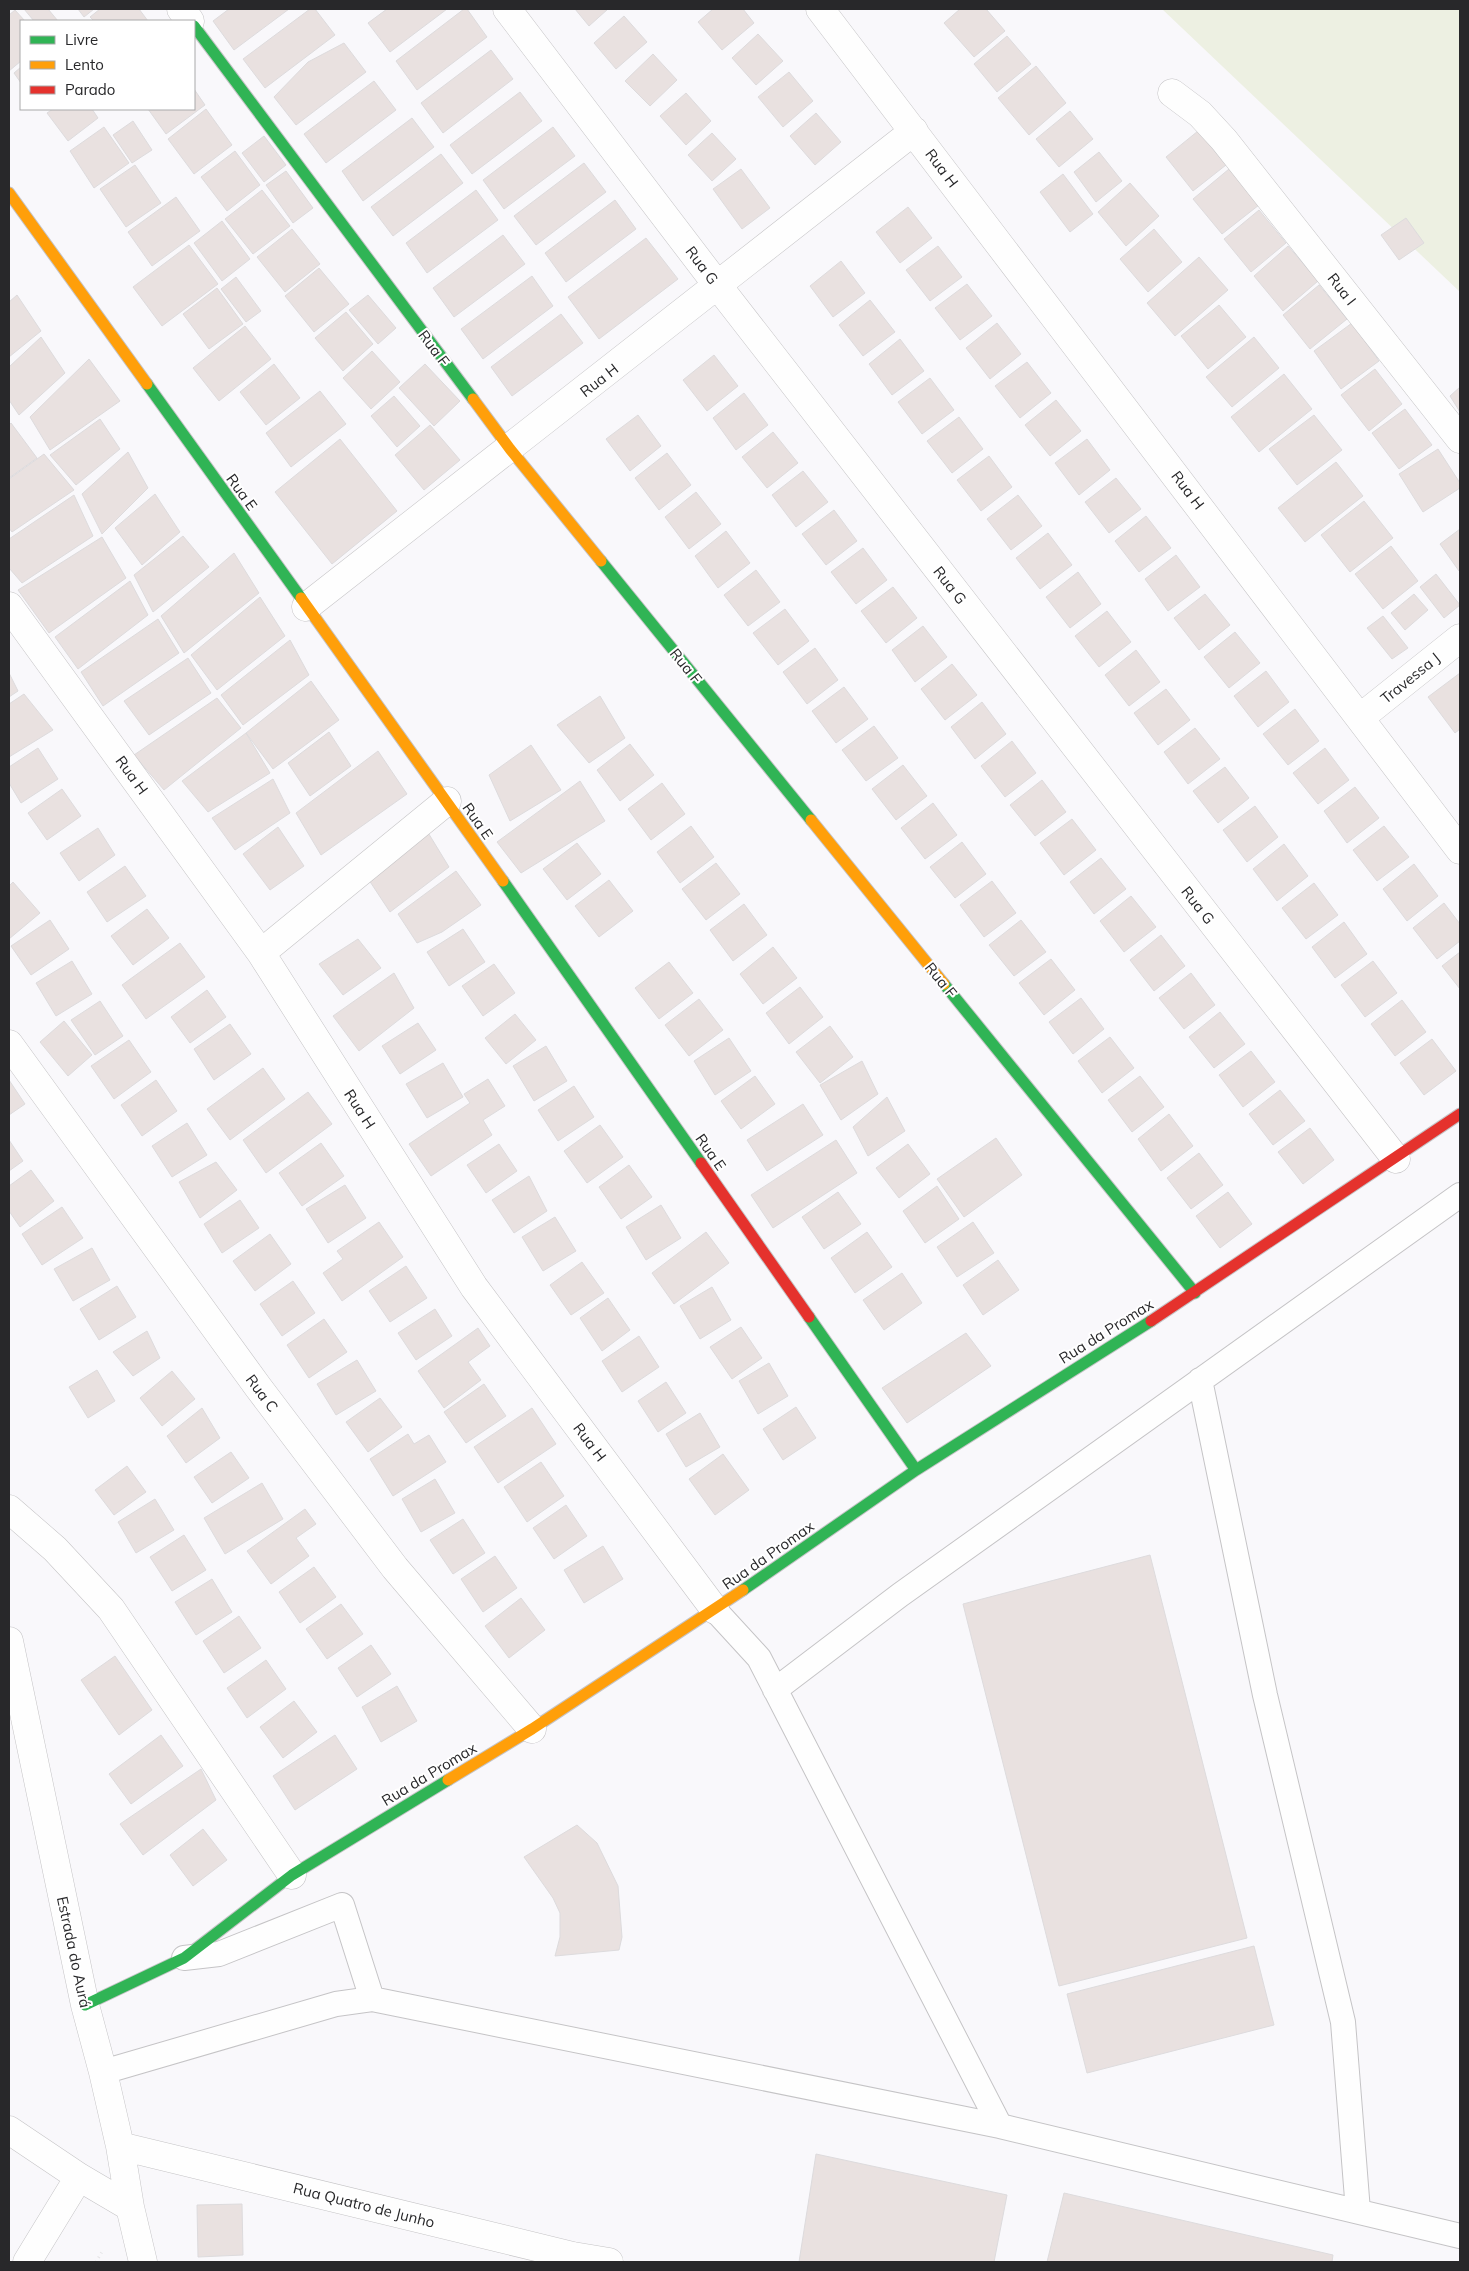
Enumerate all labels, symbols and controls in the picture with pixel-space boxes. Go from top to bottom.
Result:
legend [20,20,195,110]
text: Livre [65,30,98,49]
text: Lento [65,55,104,74]
text: Parado [65,80,115,99]
street label: Rua H [921,145,963,191]
street label: Rua G [681,242,723,288]
street label: Rua I [1323,269,1361,309]
street label: Rua F [414,326,454,370]
street label: Rua H [576,359,622,401]
street label: Rua H [1167,467,1209,513]
street label: Rua E [222,470,262,514]
street label: Rua G [929,562,971,608]
street label: Rua F [666,644,706,688]
street label: Travessa J [1376,648,1444,708]
street label: Rua H [112,752,152,798]
street label: Rua E [459,799,498,843]
street label: Rua G [1177,882,1219,928]
street label: Rua F [921,958,961,1002]
street label: Rua H [340,1086,380,1132]
street label: Rua E [692,1130,731,1174]
street label: Rua da Promax [1055,1294,1157,1368]
street label: Rua C [242,1370,282,1416]
street label: Rua H [569,1419,611,1465]
street label: Rua da Promax [718,1516,818,1594]
street label: Rua da Promax [378,1738,480,1810]
street label: Estrada do Aurá [53,1895,95,2009]
street label: Rua Quatro de Junho [291,2178,437,2232]

